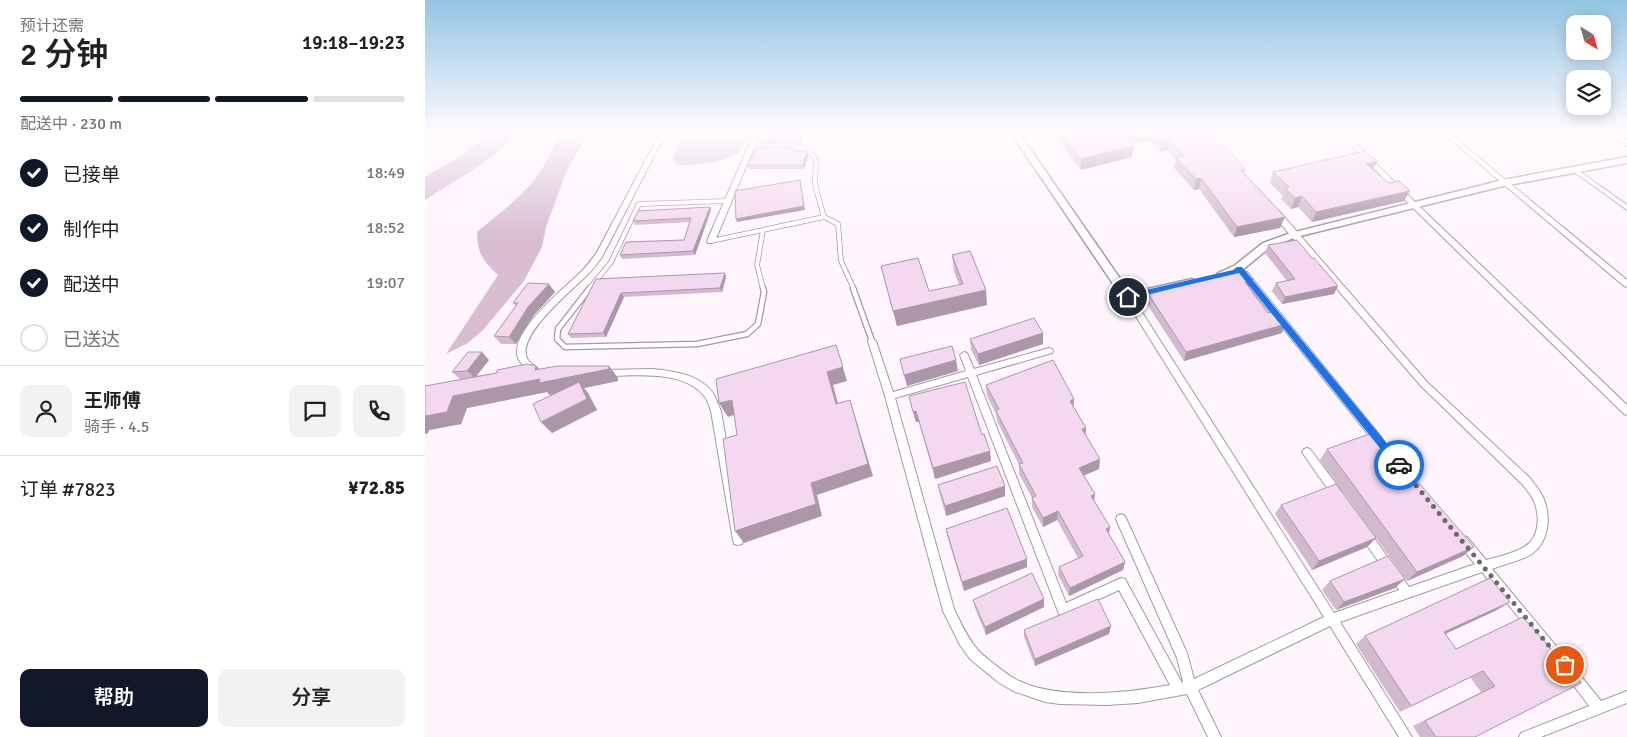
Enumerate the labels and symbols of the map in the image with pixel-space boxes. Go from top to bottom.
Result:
north arrow [1566,15,1611,60]
pin [1107,276,1149,318]
courier [1374,440,1424,490]
pin [1544,644,1586,686]

